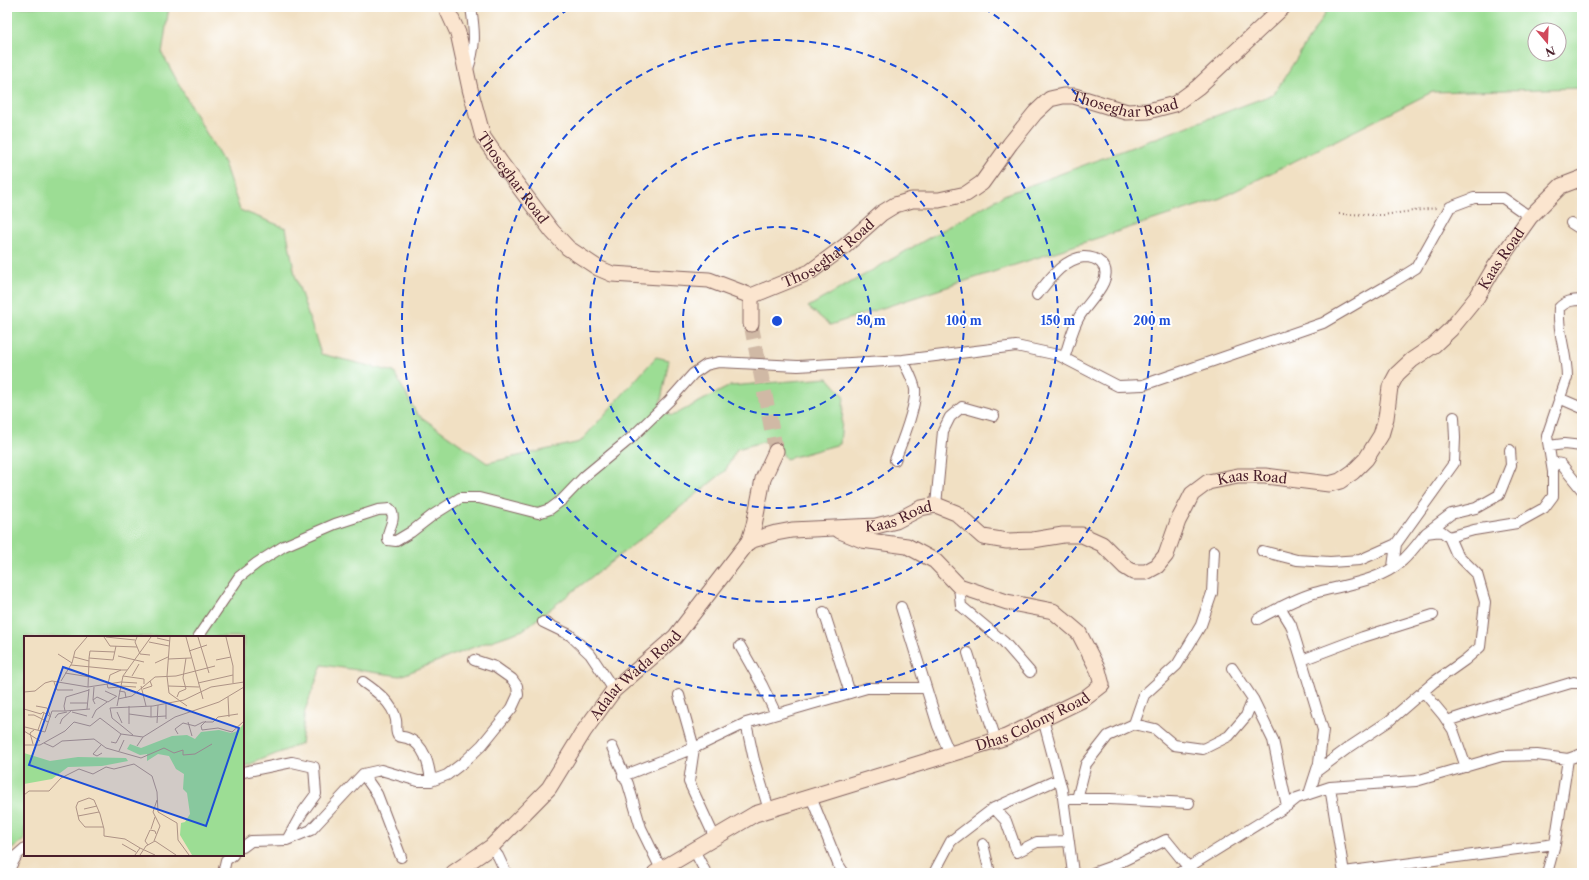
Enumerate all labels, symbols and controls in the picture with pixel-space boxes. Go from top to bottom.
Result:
north arrow [1527,22,1567,62]
text: N [1543,43,1557,60]
street label: Thoseghar Road [1069,87,1180,121]
street label: Thoseghar Road [473,128,553,228]
street label: Thoseghar Road [779,215,878,291]
street label: Kaas Road [1474,224,1529,293]
text: 50 m [856,313,886,328]
text: 100 m [946,313,982,328]
text: 150 m [1041,313,1075,328]
text: 200 m [1133,313,1171,328]
centre of rings [770,314,784,328]
street label: Kaas Road [1216,467,1289,489]
street label: Kaas Road [865,497,934,535]
street label: Adalat Wada Road [585,627,686,725]
inset map [24,636,244,856]
street label: Dhas Colony Road [973,688,1094,755]

